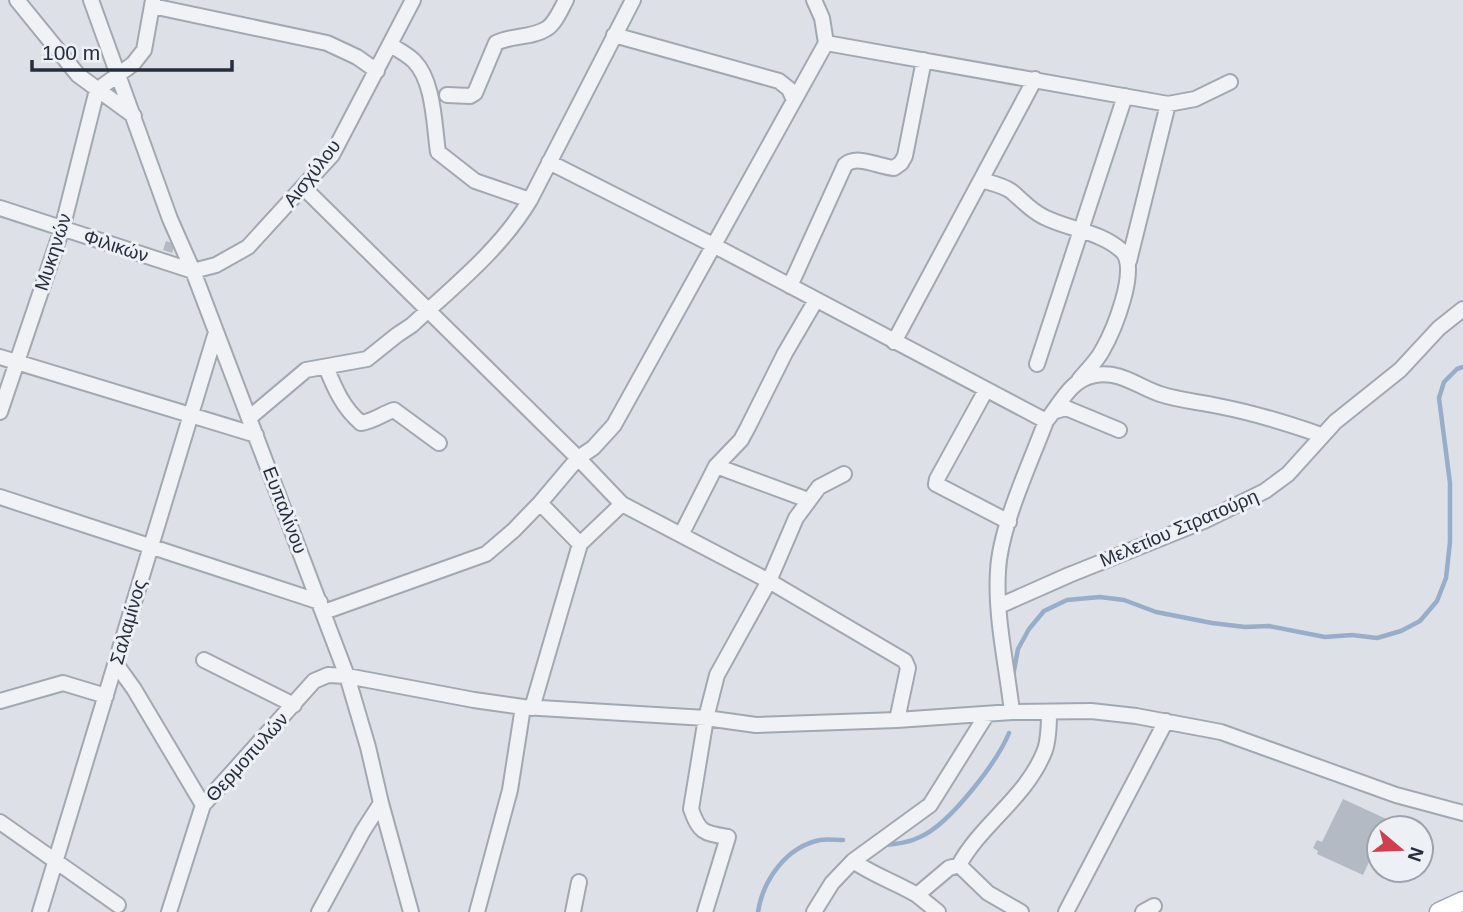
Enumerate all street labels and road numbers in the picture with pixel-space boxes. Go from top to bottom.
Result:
street label: Αισχύλου [279,135,345,211]
street label: Μυκηνών [31,211,75,293]
street label: Φιλικών [81,226,151,266]
street label: Ευπαλίνου [259,464,311,556]
street label: Μελετίου Στρατούρη [1097,485,1261,571]
street label: Σαλαμίνος [106,577,150,667]
street label: Θερμοπυλών [202,708,292,806]

